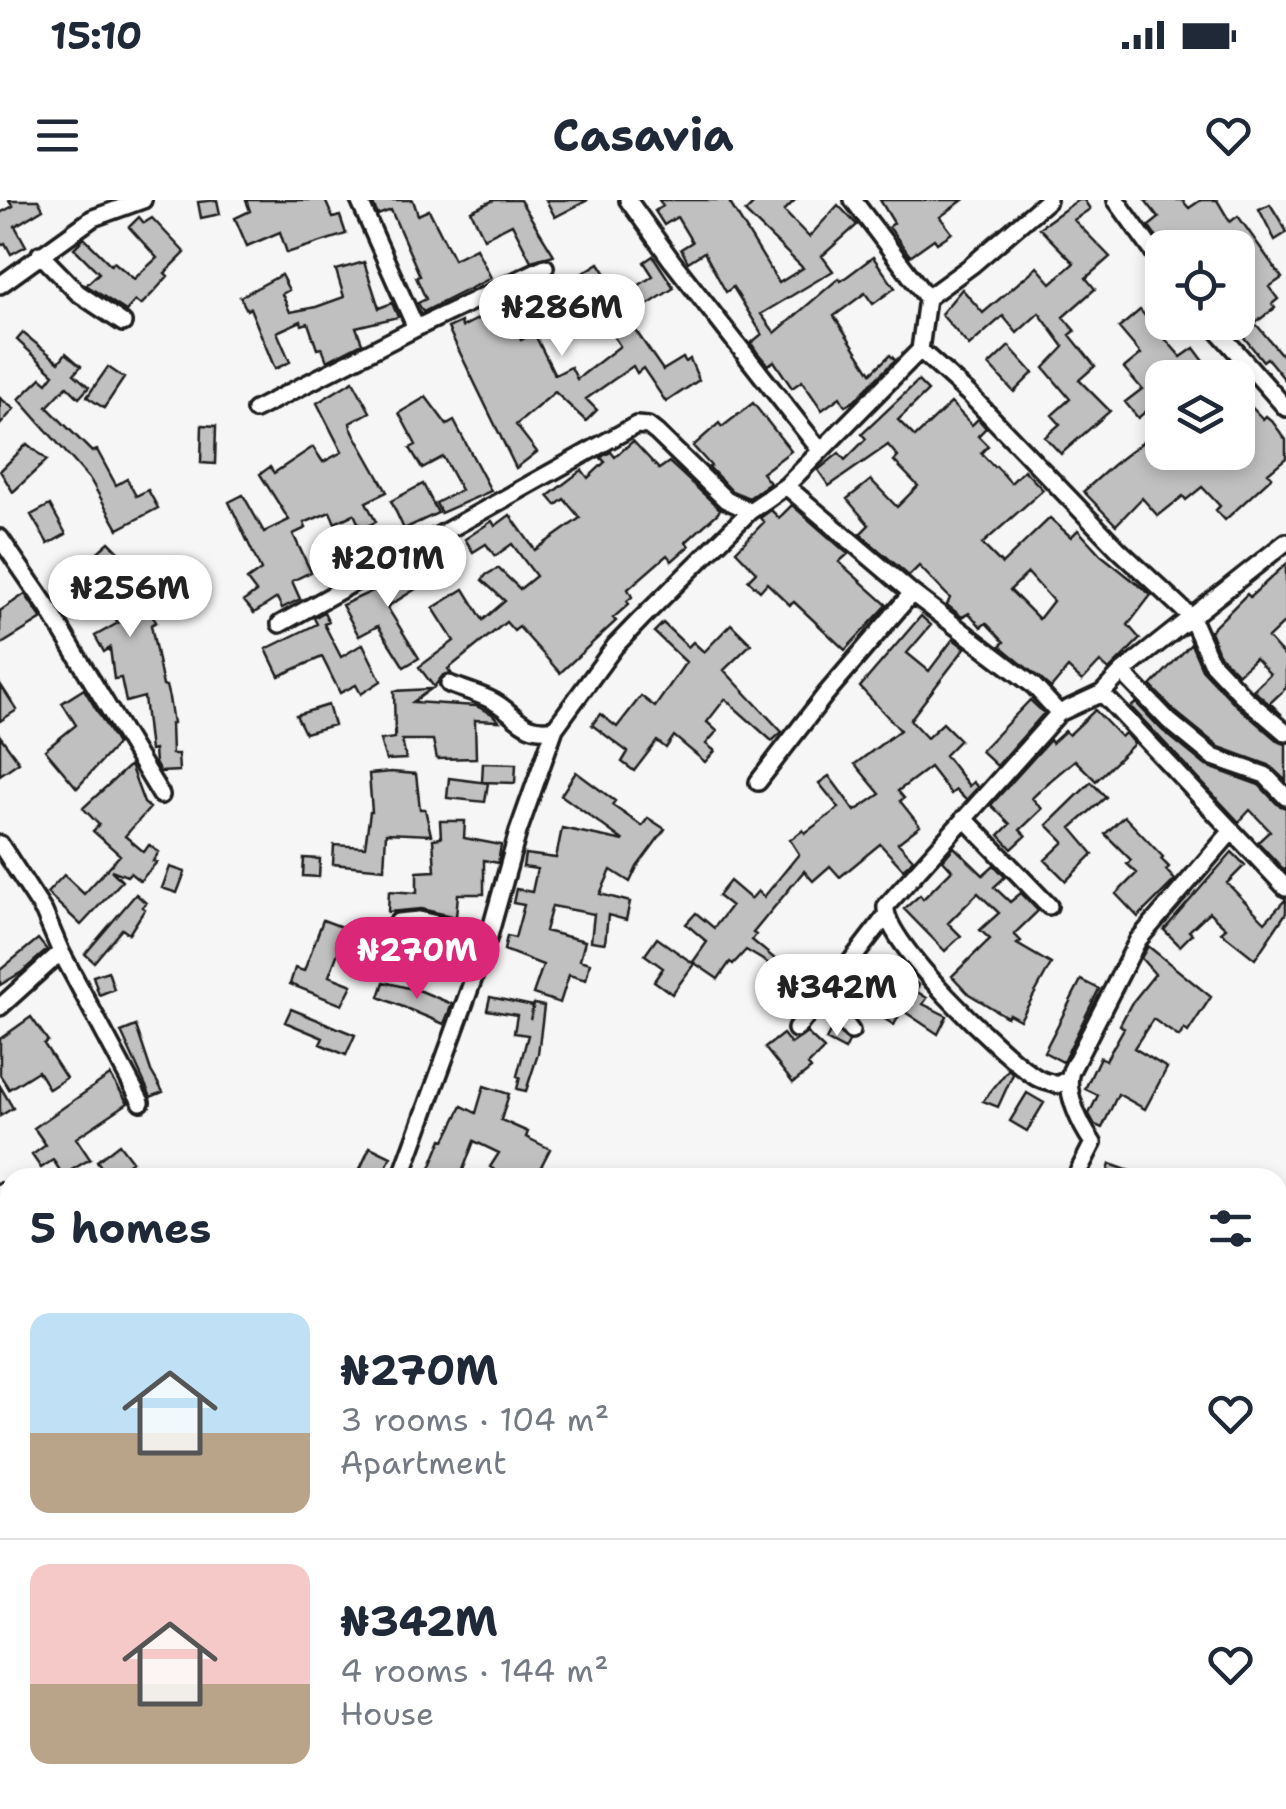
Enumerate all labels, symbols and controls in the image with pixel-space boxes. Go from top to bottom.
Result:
text: 15:10 [50,10,142,61]
text: Casavia [552,105,734,165]
icon: menu [30,108,85,163]
icon: heart [1201,108,1256,163]
map controls [1145,230,1255,470]
button: locate [1145,230,1255,340]
pin: ₦286M [492,274,632,359]
text: ₦286M [501,285,623,328]
button: layers [1145,360,1255,470]
pin: ₦201M [318,525,458,610]
text: ₦201M [331,536,445,579]
pin: ₦256M [60,555,200,640]
text: ₦256M [70,566,190,609]
pin: ₦270M [347,917,487,1002]
text: ₦270M [357,928,477,971]
pin: ₦342M [767,954,907,1039]
text: ₦342M [777,965,897,1008]
text: 5 homes [30,1200,211,1256]
icon: filters [1203,1201,1258,1256]
text: ₦270M [340,1342,498,1398]
icon: home [110,1353,230,1473]
icon: heart [1203,1386,1258,1441]
text: 3 rooms · 104 m² [340,1398,609,1441]
text: Apartment [340,1441,507,1484]
text: ₦342M [340,1593,498,1649]
icon: home [110,1604,230,1724]
icon: heart [1203,1637,1258,1692]
text: 4 rooms · 144 m² [340,1649,609,1692]
text: House [340,1692,434,1735]

